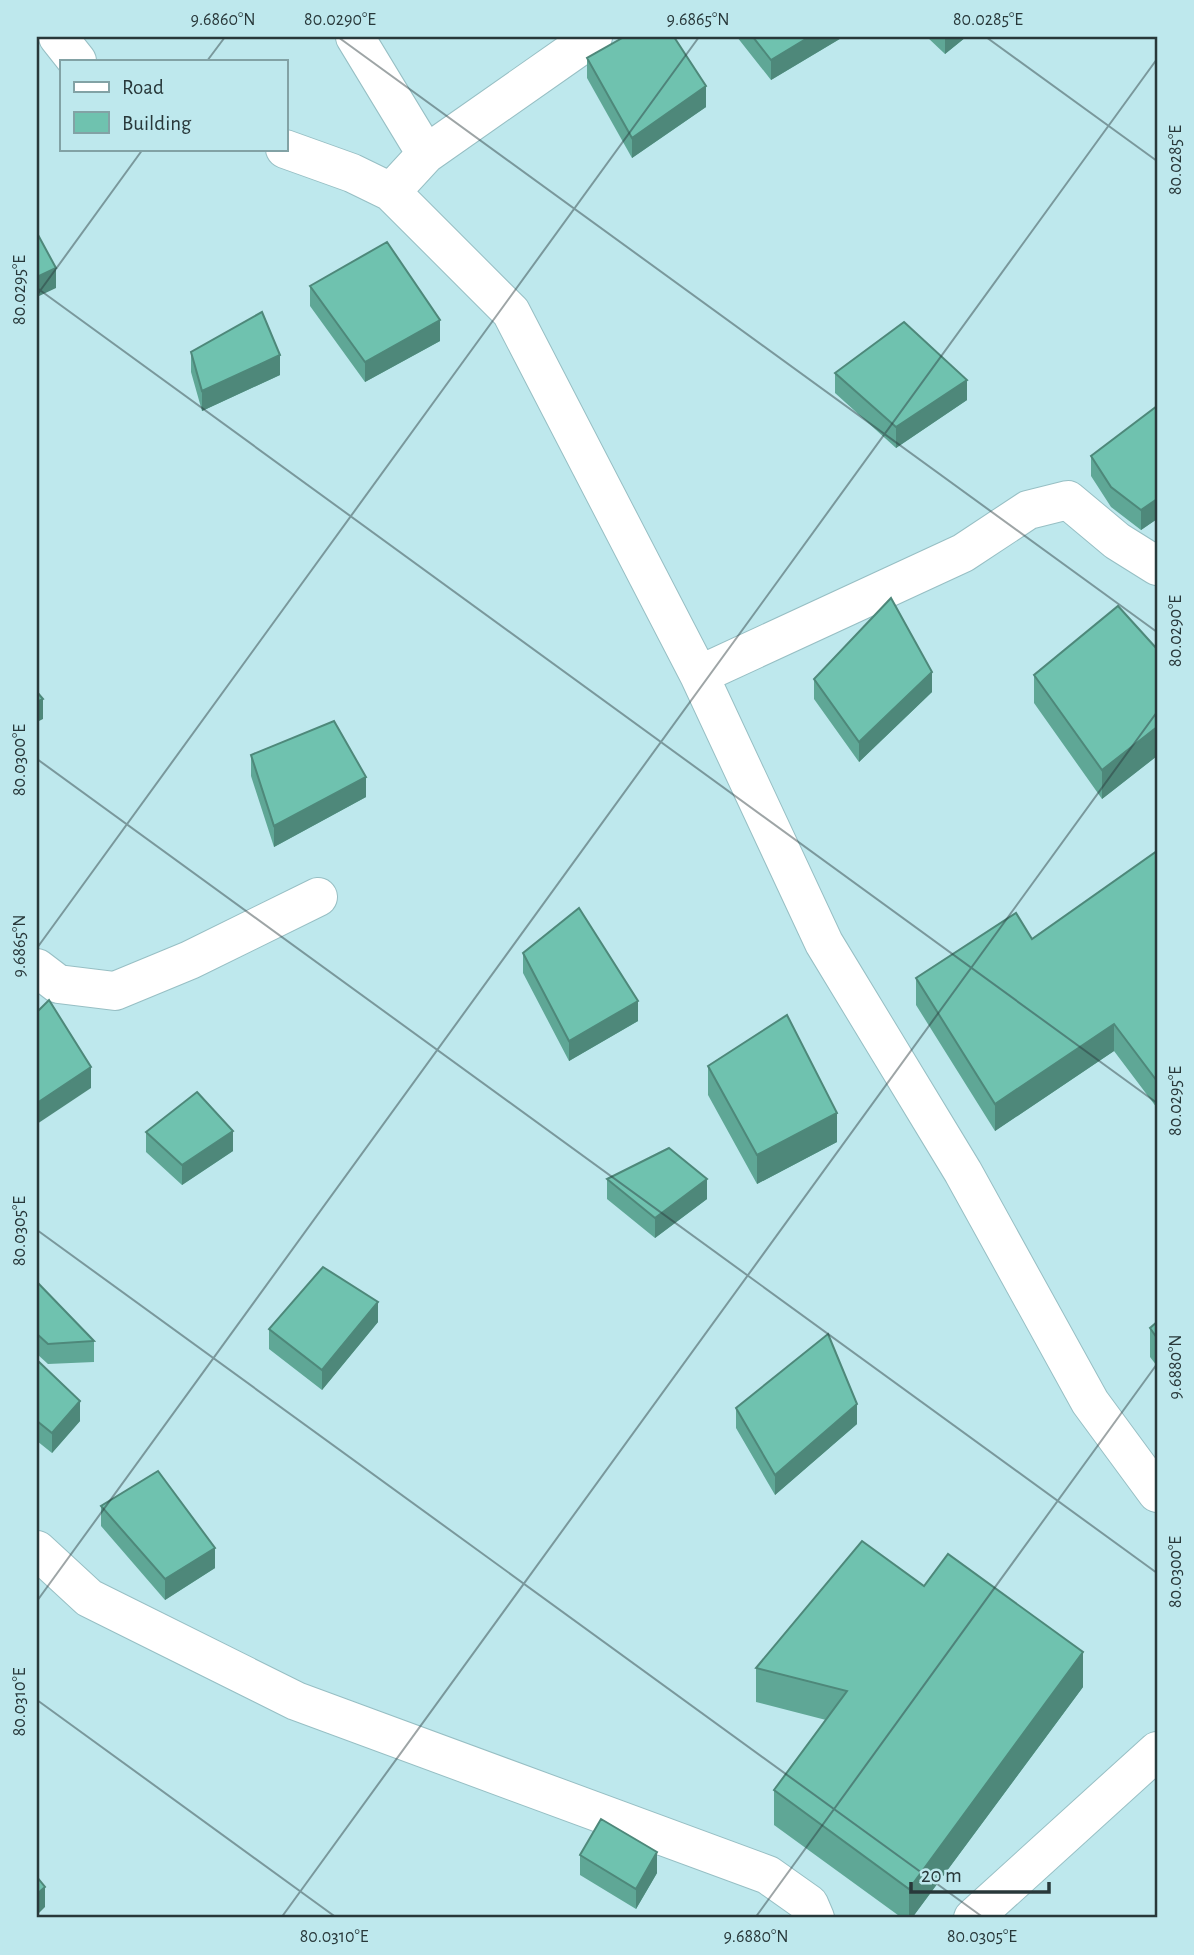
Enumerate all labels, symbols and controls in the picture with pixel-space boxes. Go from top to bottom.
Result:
text: 9.6860°N [190,11,256,29]
text: 80.0290°E [304,11,376,29]
text: 9.6865°N [666,11,730,29]
text: 80.0285°E [953,11,1023,29]
legend [60,60,287,150]
text: Road [122,77,164,98]
text: Building [122,113,192,134]
text: 80.0285°E [1167,125,1185,195]
text: 80.0295°E [11,255,29,325]
text: 80.0290°E [1167,595,1185,667]
text: 80.0300°E [11,724,29,796]
text: 9.6865°N [11,914,29,978]
text: 80.0295°E [1167,1066,1185,1136]
text: 80.0305°E [11,1196,29,1266]
text: 9.6880°N [1167,1334,1185,1400]
text: 80.0300°E [1167,1536,1185,1608]
text: 80.0310°E [11,1667,29,1736]
scale bar [911,1850,1049,1894]
text: 20 m [921,1865,962,1886]
text: 80.0310°E [300,1928,369,1946]
text: 9.6880°N [723,1928,789,1946]
text: 80.0305°E [947,1928,1017,1946]

